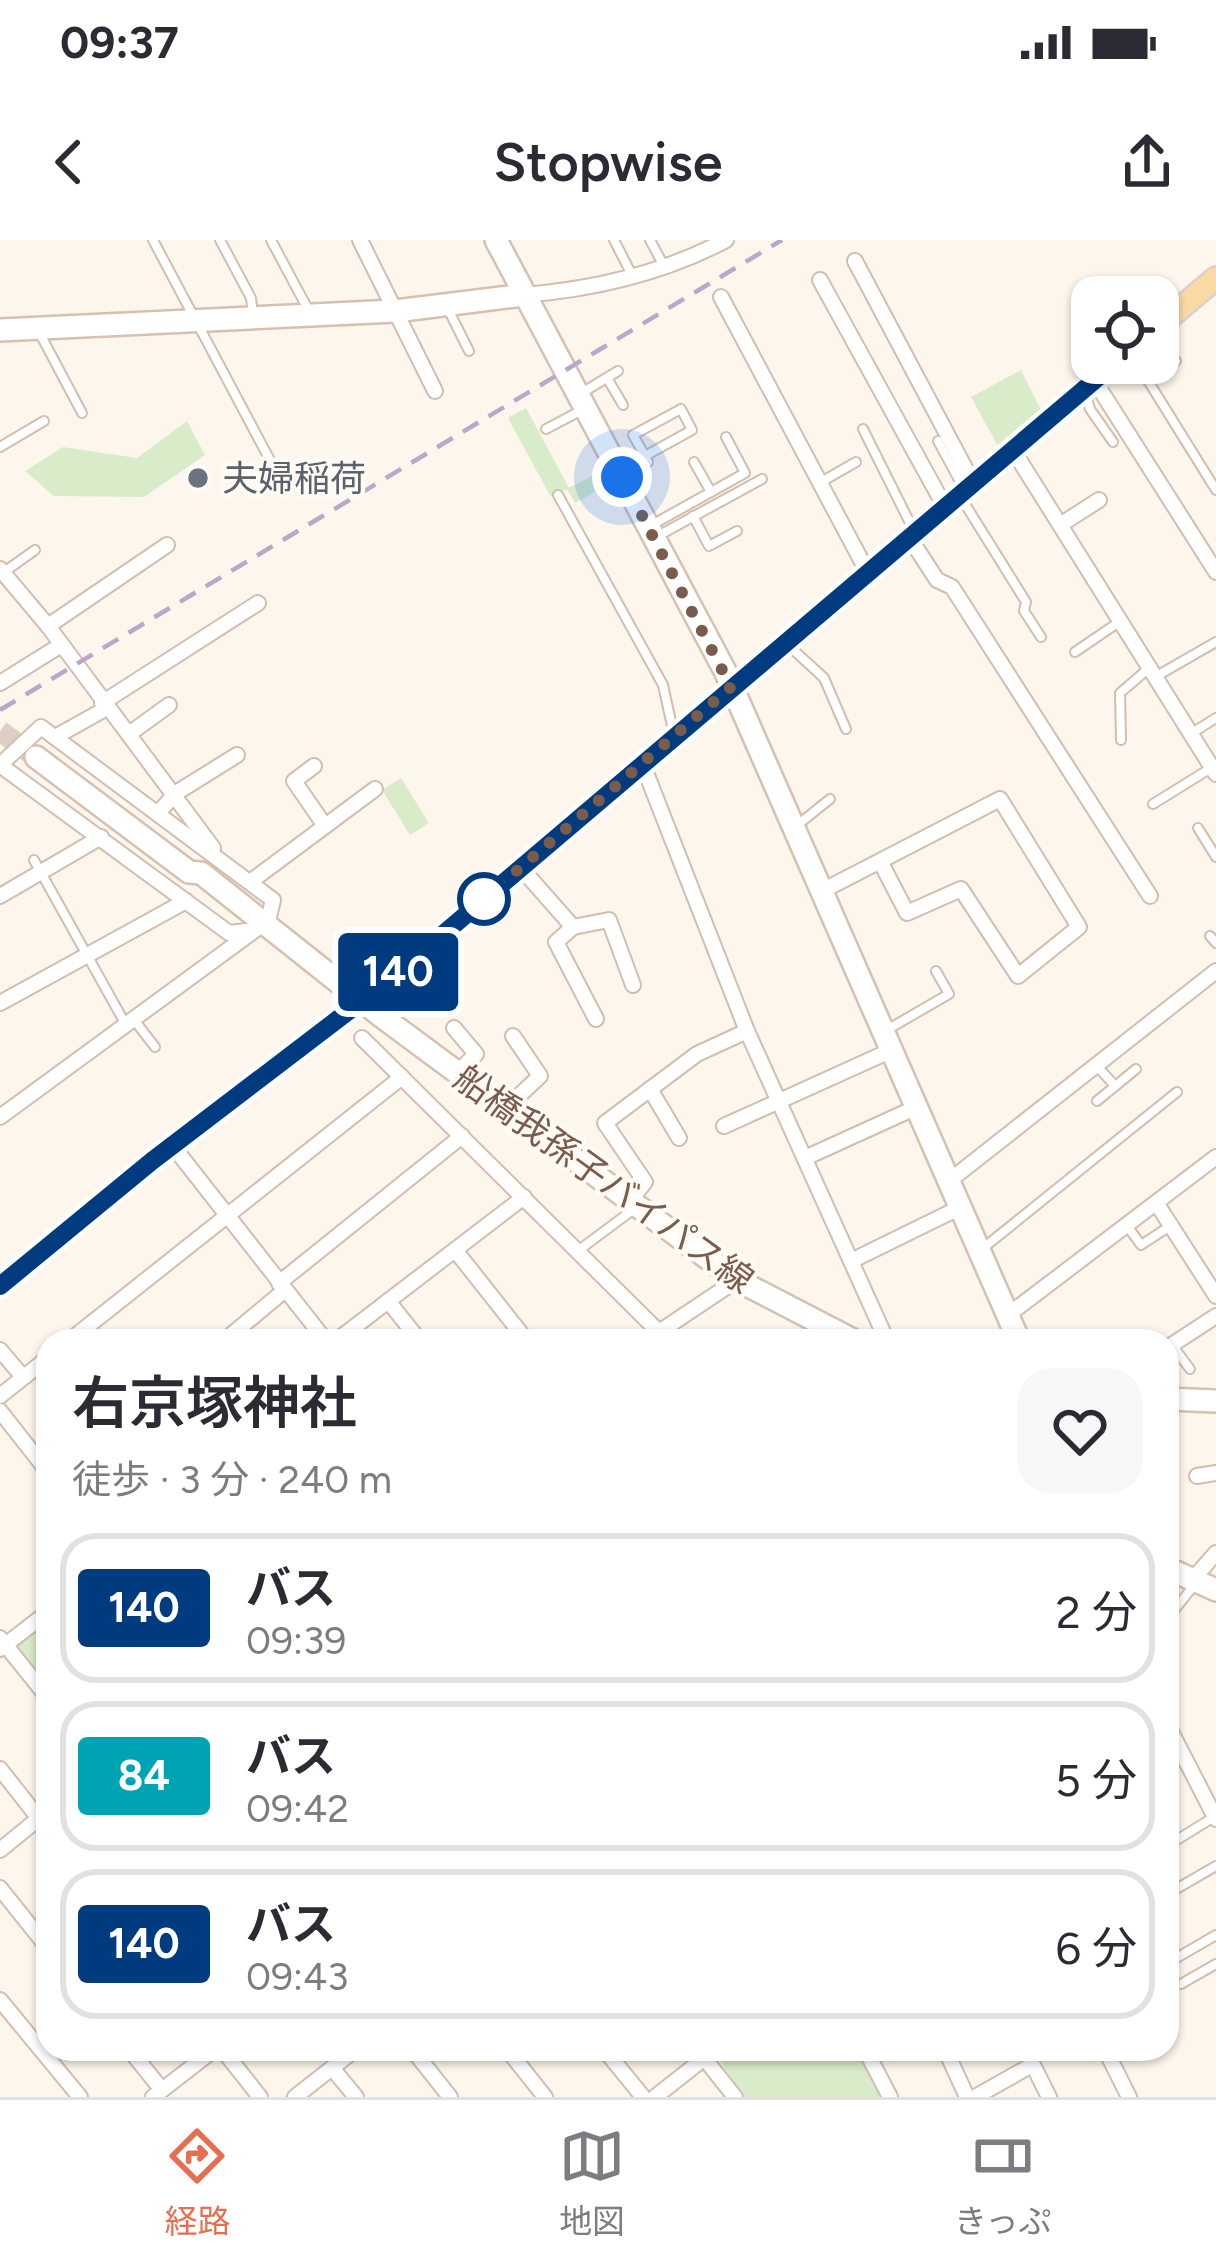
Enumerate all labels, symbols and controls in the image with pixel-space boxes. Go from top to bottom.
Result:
text: 09:37 [60,15,179,69]
icon: back [36,129,102,195]
icon: share [1114,129,1180,195]
text: Stopwise [494,130,722,195]
map controls [1071,276,1179,384]
button: locate [1071,276,1179,384]
your location [592,447,652,507]
place label: 夫婦稲荷 [222,457,366,500]
marker: 夫婦稲荷 [185,465,211,491]
unlabelled marker [459,874,509,924]
line badge: 140 [329,933,467,1011]
text: 140 [362,946,434,997]
street label: 船橋我孫子バイパス線 [446,1056,762,1302]
button: heart [1017,1368,1143,1494]
text: 右京塚神社 [72,1369,357,1437]
text: 徒歩 · 3 分 · 240 m [72,1456,392,1503]
text: バス [246,1561,336,1615]
text: 140 [108,1582,180,1633]
text: 2 分 [1056,1585,1137,1639]
text: 09:39 [246,1617,346,1664]
text: バス [246,1729,336,1783]
text: 84 [118,1750,170,1801]
text: 5 分 [1055,1753,1137,1807]
text: 09:42 [246,1785,349,1832]
text: バス [246,1897,336,1951]
text: 140 [108,1918,180,1969]
text: 6 分 [1055,1921,1137,1975]
text: 09:43 [246,1953,348,2000]
tab: 経路 [164,2123,230,2243]
tab: 地図 [559,2123,625,2243]
tab: きっぷ [954,2123,1052,2243]

